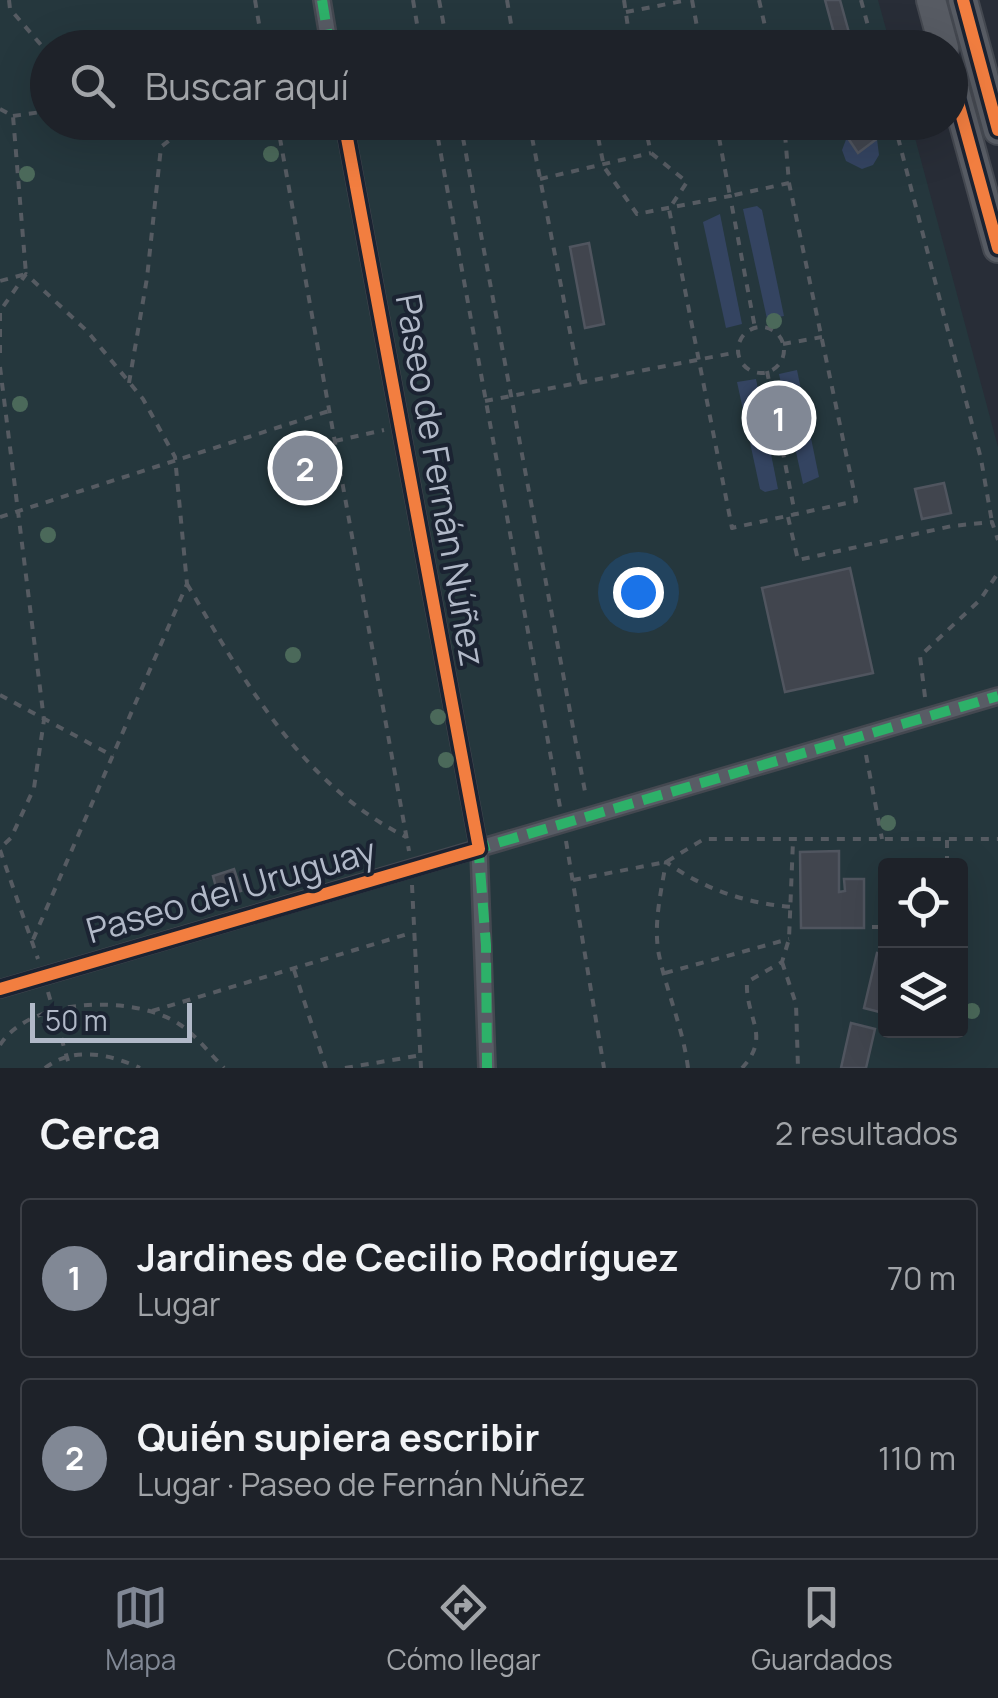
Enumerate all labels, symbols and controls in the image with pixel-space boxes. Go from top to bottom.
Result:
search box [30,30,968,140]
icon: search [65,58,120,113]
text: Buscar aquí [145,59,349,111]
street label: Paseo de Fernán Núñez [385,290,497,670]
pin: 1 [746,380,812,456]
pin: 2 [272,430,338,506]
your location [613,567,664,618]
street label: Paseo del Uruguay [81,826,381,954]
map controls [878,858,968,1038]
button: locate [878,858,968,948]
button: layers [878,948,968,1038]
scale bar [30,998,192,1042]
text: 50 m [45,1001,108,1039]
text: Cerca [40,1104,161,1162]
text: 2 resultados [775,1111,958,1155]
text: Jardines de Cecilio Rodríguez [137,1230,679,1282]
text: 1 [67,1256,82,1300]
text: 70 m [887,1256,956,1300]
text: Lugar [137,1282,221,1326]
text: Quién supiera escribir [137,1410,539,1462]
text: 2 [65,1436,84,1480]
text: 110 m [878,1436,956,1480]
text: Lugar · Paseo de Fernán Núñez [137,1462,586,1506]
tab: Mapa [105,1580,176,1678]
tab: Cómo llegar [387,1580,541,1678]
tab: Guardados [751,1580,893,1678]

